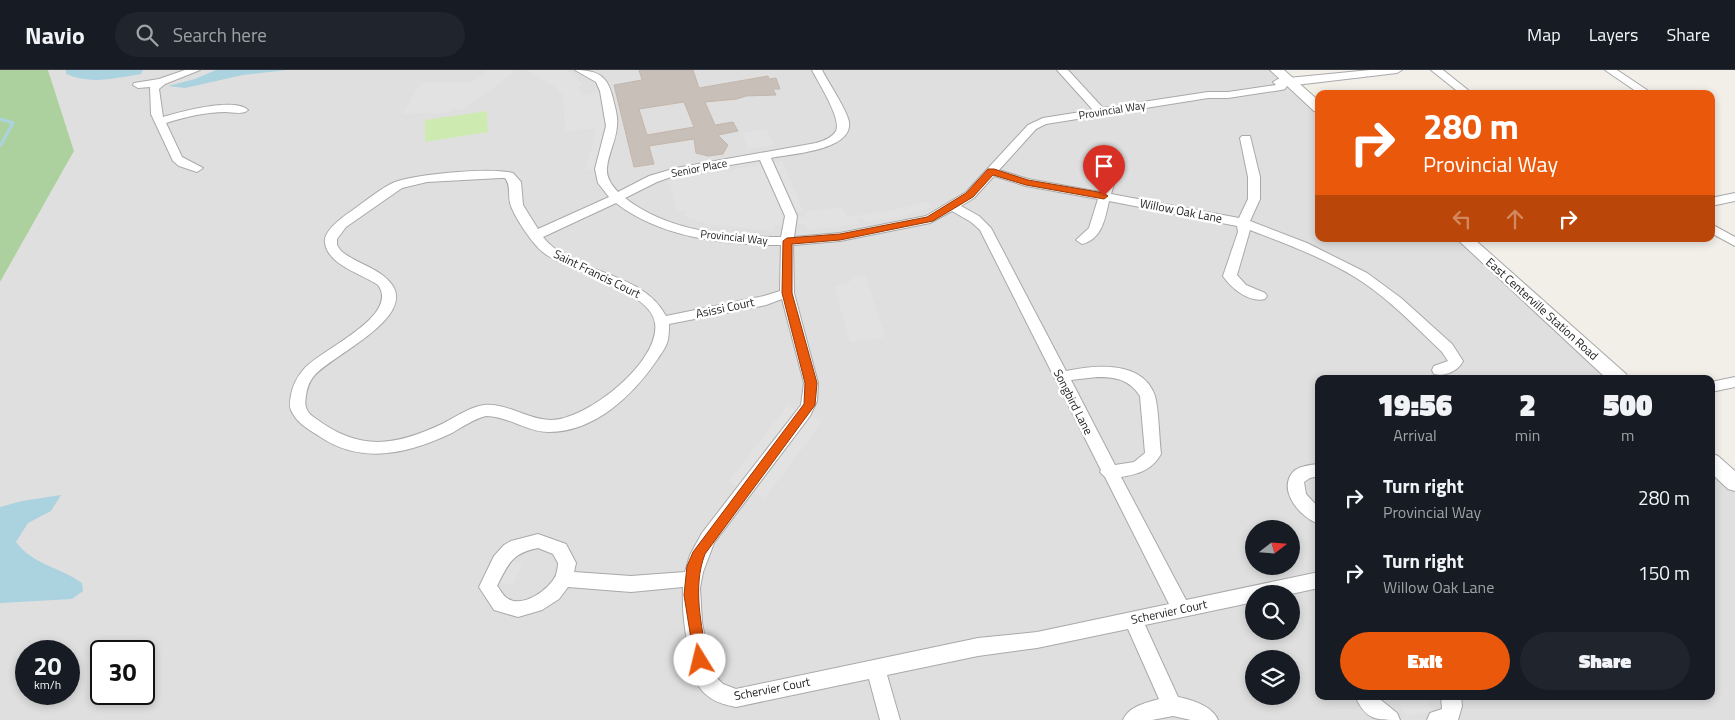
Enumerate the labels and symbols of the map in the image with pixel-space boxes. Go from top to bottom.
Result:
street label: Provincial Way [1077,97,1147,123]
pin [1083,145,1125,196]
street label: Senior Place [670,155,729,181]
street label: Willow Oak Lane [1138,193,1224,228]
street label: Provincial Way [700,226,769,249]
street label: Saint Francis Court [551,244,645,303]
street label: East Centerville Station Road [1482,253,1603,364]
street label: Asissi Court [694,292,757,323]
street label: Songbird Lane [1049,366,1098,438]
north arrow [1245,520,1300,575]
street label: Schervier Court [1129,594,1209,629]
position arrow [673,633,725,685]
speed limit sign: 30 [90,640,155,705]
street label: Schervier Court [732,672,812,705]

